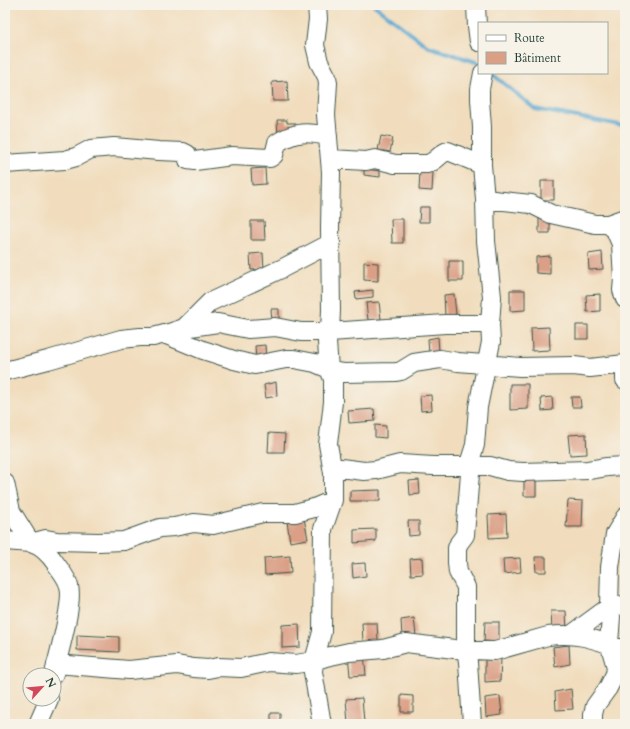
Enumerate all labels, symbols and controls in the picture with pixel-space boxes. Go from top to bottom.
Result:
legend [478,22,608,74]
text: Route [514,30,545,46]
text: Bâtiment [514,50,561,66]
north arrow [22,667,62,707]
text: N [42,675,60,691]

